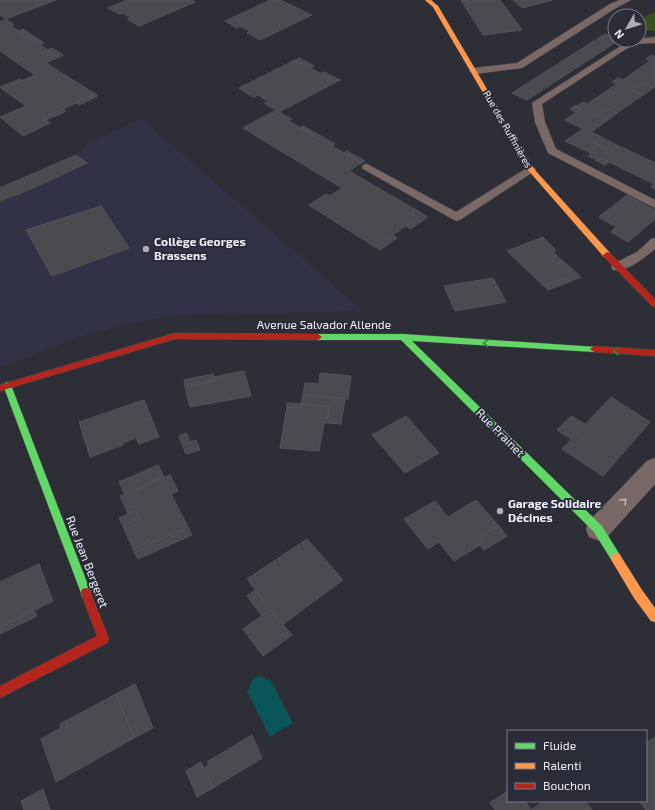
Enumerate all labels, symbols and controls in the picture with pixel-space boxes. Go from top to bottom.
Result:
north arrow [607,8,647,48]
text: N [611,27,626,42]
street label: Rue des Ruffinières [481,88,535,170]
place label: Collège Georges Brassens [154,234,246,262]
marker: Collège Georges Brassens [141,244,151,254]
street label: Avenue Salvador Allende [257,317,391,331]
one-way arrow [483,338,489,347]
one-way arrow [613,347,619,356]
street label: Rue Prainet [474,405,528,460]
place label: Garage Solidaire Décines [508,496,602,524]
one-way arrow [620,498,627,506]
marker: Garage Solidaire Décines [495,506,505,516]
street label: Rue Jean Bergeret [64,514,112,610]
legend [507,730,647,802]
text: Fluide [543,738,576,752]
text: Ralenti [543,758,582,772]
text: Bouchon [543,778,591,792]

